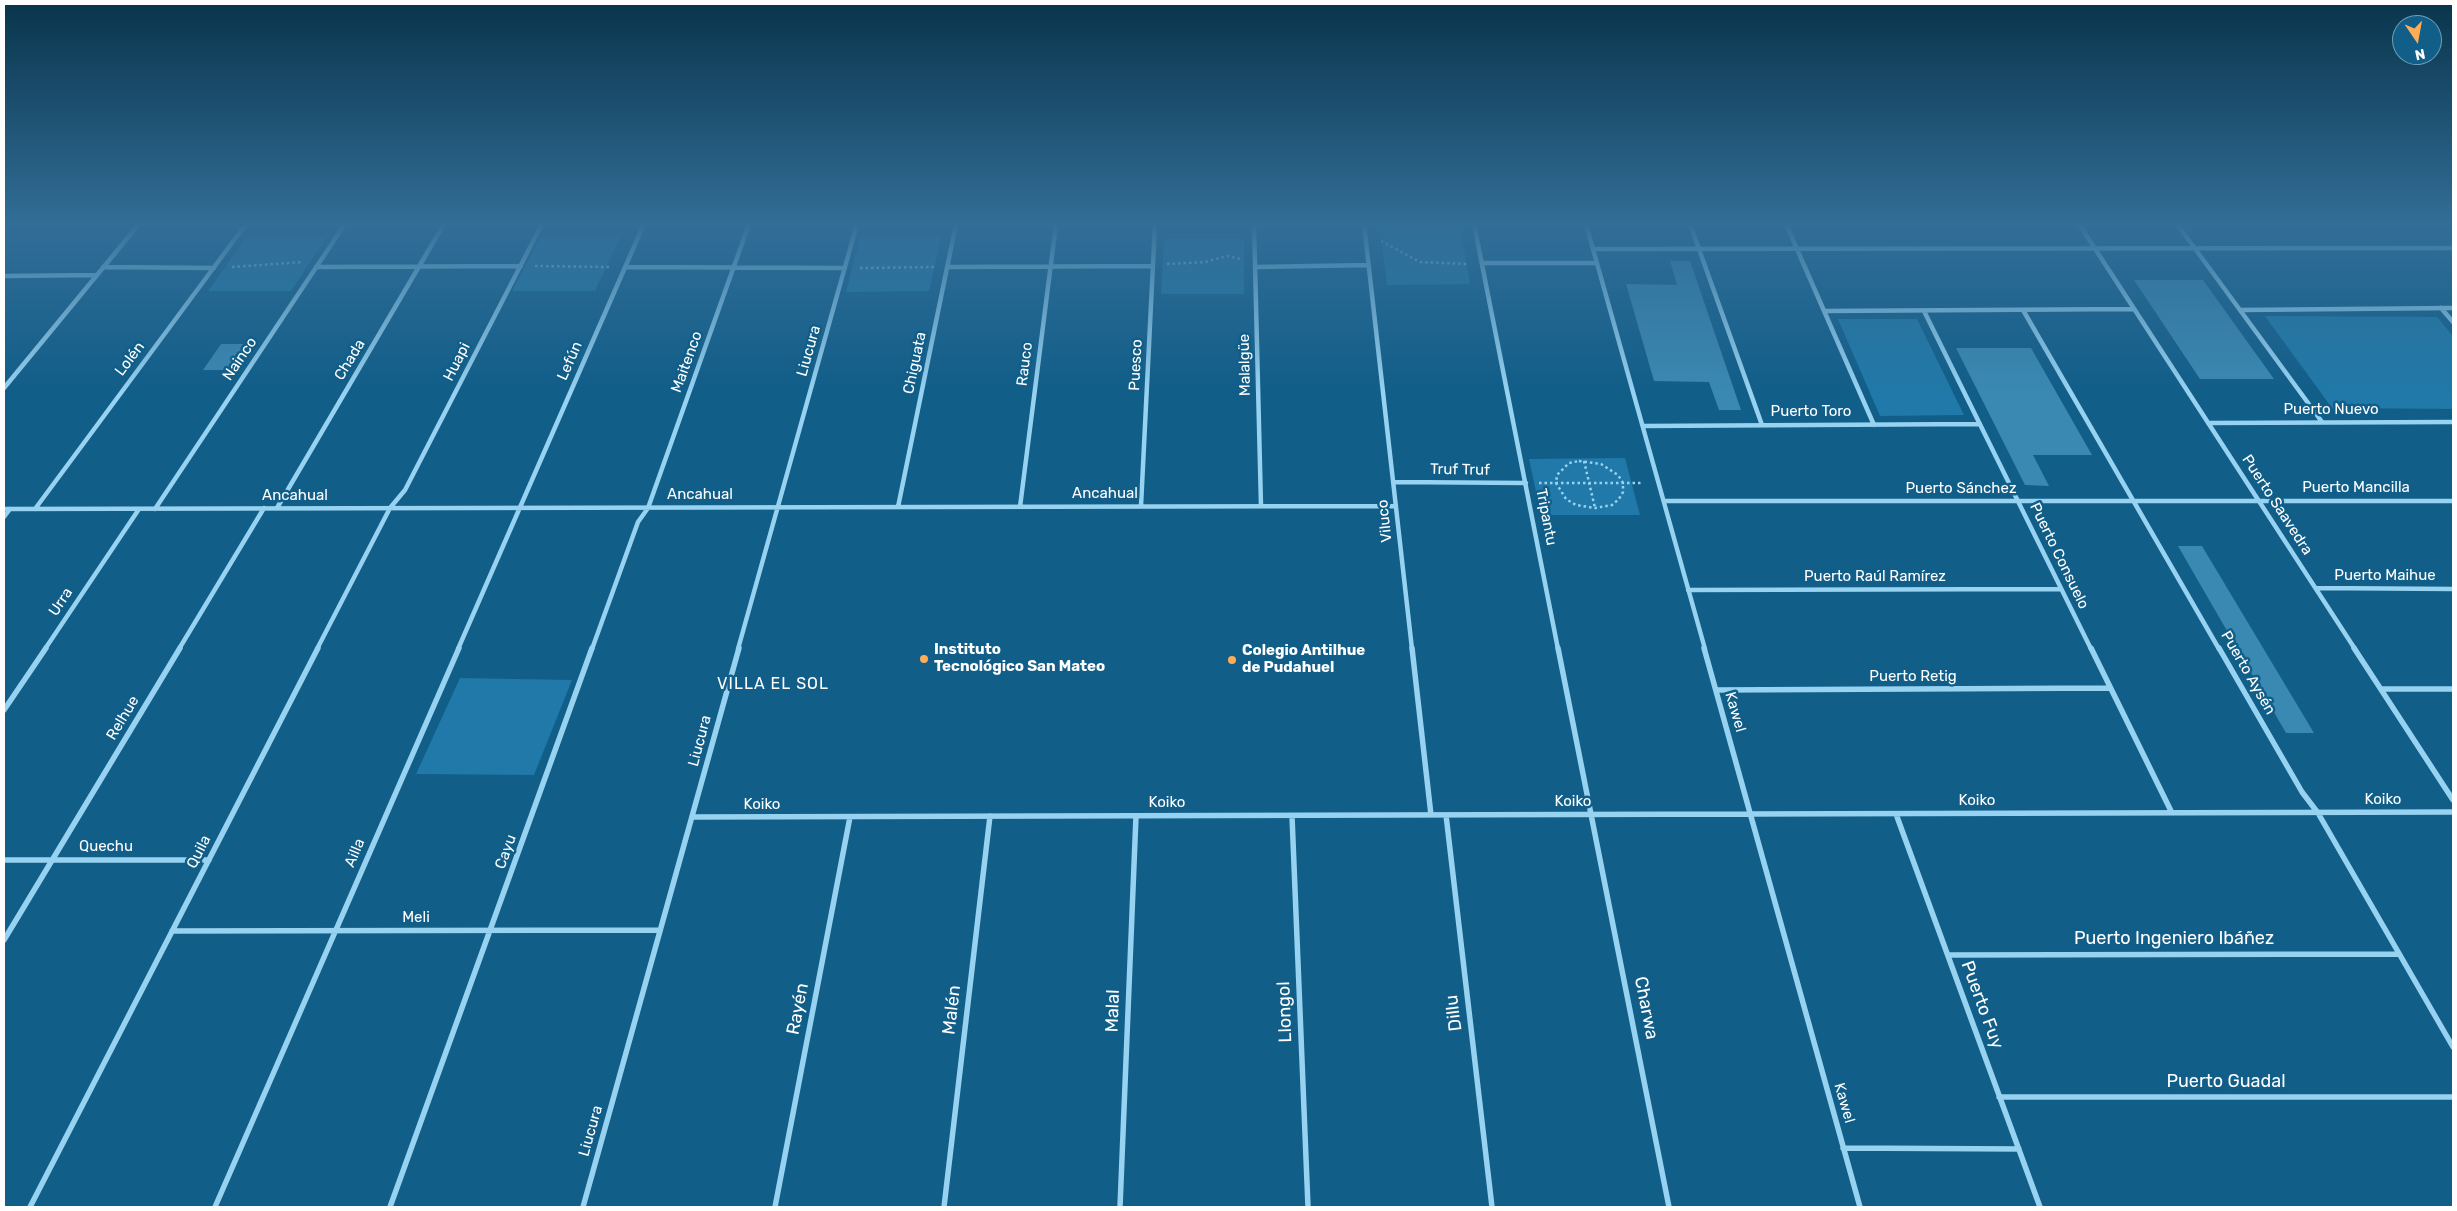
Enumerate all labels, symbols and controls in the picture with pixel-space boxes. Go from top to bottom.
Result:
north arrow [2392,15,2442,65]
text: N [2413,45,2427,64]
street label: Liucura [793,323,825,379]
street label: Maitenco [668,329,706,395]
street label: Chiguata [900,330,930,396]
street label: Nainco [219,334,261,384]
street label: Malalgüe [1235,334,1255,396]
street label: Chada [331,336,369,384]
street label: Lolén [111,338,149,380]
street label: Lefún [554,339,586,383]
street label: Puesco [1126,339,1146,391]
street label: Huapi [440,340,474,384]
street label: Rauco [1013,341,1037,387]
street label: Puerto Nuevo [2283,401,2379,419]
street label: Puerto Toro [1771,403,1851,421]
street label: Puerto Saavedra [2238,452,2316,558]
street label: Truf Truf [1430,460,1490,480]
street label: Puerto Mancilla [2302,479,2410,497]
street label: Puerto Sánchez [1905,480,2017,498]
street label: Ancahual [1072,485,1138,503]
street label: Ancahual [667,486,733,504]
street label: Ancahual [262,487,328,505]
street label: Tripantu [1532,487,1560,547]
street label: Viluco [1374,499,1396,543]
street label: Puerto Consuelo [2025,500,2093,612]
street label: Puerto Maihue [2334,567,2436,585]
street label: Puerto Raúl Ramírez [1804,568,1946,586]
street label: Urra [45,585,77,619]
street label: Puerto Aysén [2217,628,2279,718]
place label: Instituto Tecnológico San Mateo [934,641,1105,676]
place label: Colegio Antilhue de Pudahuel [1242,642,1365,677]
marker: Instituto Tecnológico San Mateo [918,653,930,665]
marker: Colegio Antilhue de Pudahuel [1226,654,1238,666]
street label: Puerto Retig [1869,668,1957,686]
district label: VILLA EL SOL [716,674,830,694]
street label: Kawel [1721,690,1749,734]
street label: Relhue [103,693,143,743]
street label: Liucura [685,713,715,769]
street label: Koiko [2365,791,2401,809]
street label: Koiko [1959,792,1995,810]
street label: Koiko [1555,793,1591,811]
street label: Koiko [1149,794,1185,812]
street label: Koiko [744,796,780,814]
street label: Quila [183,832,215,872]
street label: Cayu [491,832,521,872]
street label: Ailla [341,836,369,870]
street label: Quechu [79,838,133,856]
street label: Meli [402,909,430,927]
street label: Puerto Ingeniero Ibáñez [2074,928,2274,950]
street label: Puerto Fuy [1956,958,2008,1052]
street label: Charwa [1629,975,1663,1041]
street label: Rayén [782,981,814,1037]
street label: Llongol [1273,981,1297,1043]
street label: Malén [938,984,966,1036]
street label: Malal [1101,989,1125,1033]
street label: Dillu [1441,994,1467,1032]
street label: Puerto Guadal [2166,1071,2286,1093]
street label: Kawel [1830,1081,1858,1125]
street label: Liucura [575,1103,607,1159]

